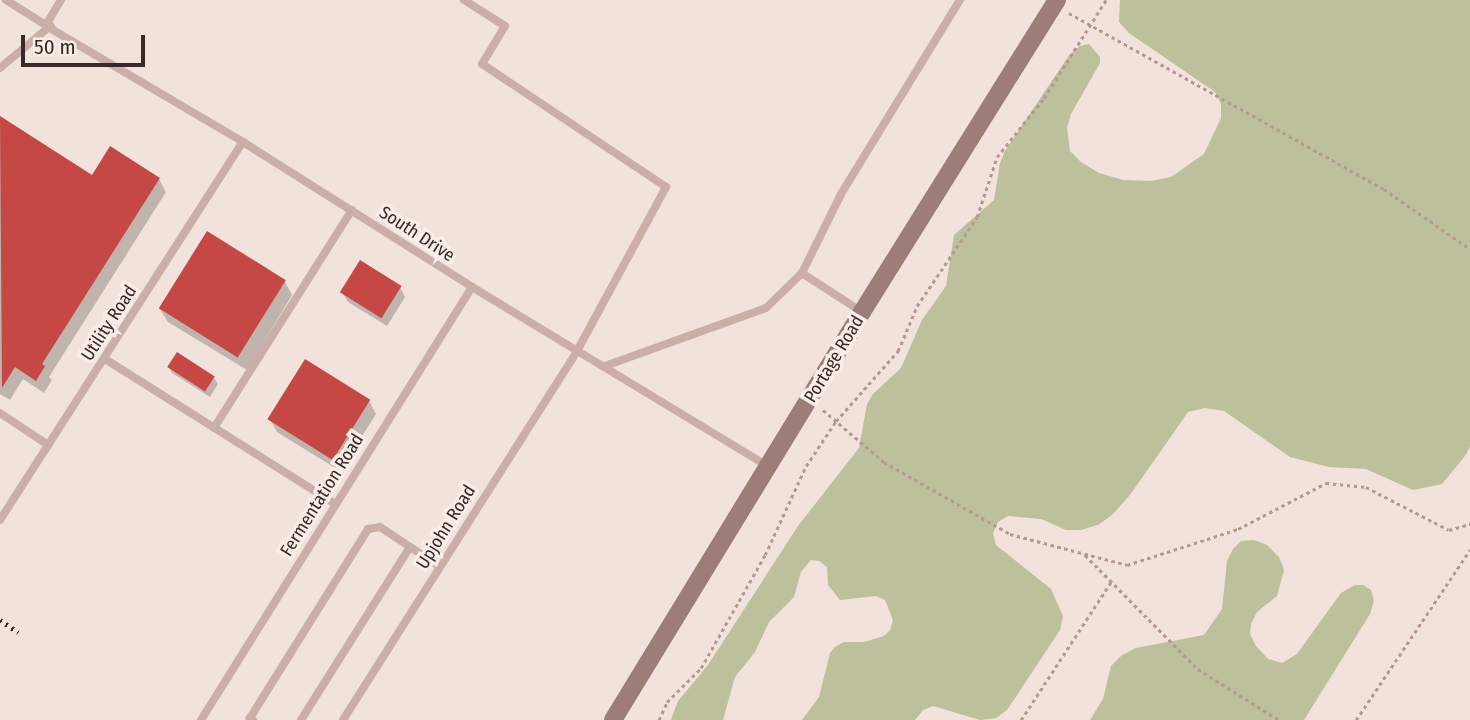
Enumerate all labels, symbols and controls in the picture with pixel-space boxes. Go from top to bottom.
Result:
scale bar [24,21,149,65]
text: 50 m [34,34,76,60]
street label: South Drive [375,202,459,266]
street label: Utility Road [77,281,141,365]
street label: Portage Road [800,312,868,406]
street label: Fermentation Road [276,430,368,560]
street label: Upjohn Road [412,481,480,573]

